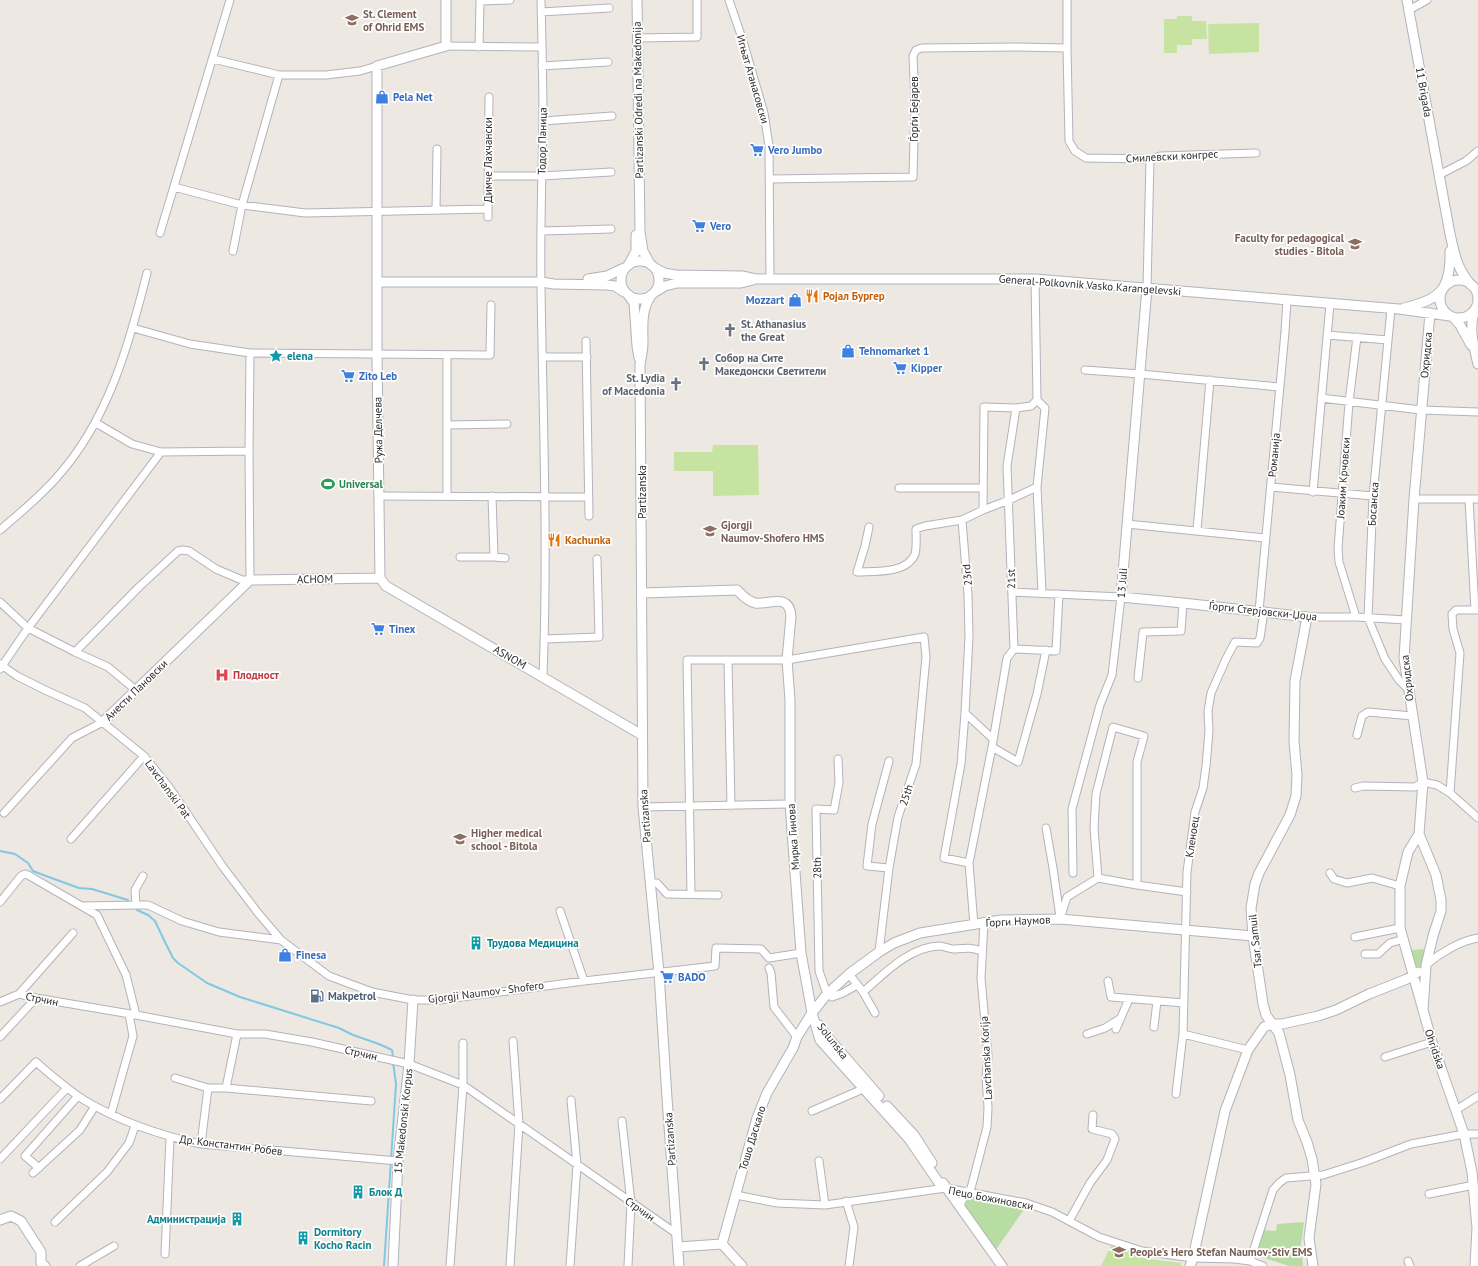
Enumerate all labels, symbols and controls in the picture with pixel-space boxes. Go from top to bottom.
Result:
place label: St. Clement of Ohrid EMS [363,7,424,34]
school or university icon: St. Clement of Ohrid EMS [344,12,360,28]
street label: Partizanski Odredi na Makedonija [630,21,646,179]
street label: Игњат Атанасовски [734,33,772,125]
street label: 11 Brigada [1413,66,1435,118]
street label: Ѓорѓи Бејарев [907,76,921,142]
shop icon: Pela Net [374,89,390,105]
place label: Pela Net [393,90,433,104]
street label: Тодор Паница [534,107,550,175]
street label: Димче Лахчански [481,117,495,203]
supermarket icon: Vero Jumbo [749,142,765,158]
place label: Vero Jumbo [767,143,822,157]
street label: Смилевски конгрес [1125,147,1219,165]
supermarket icon: Vero [691,218,707,234]
place label: Vero [709,219,731,233]
place label: Faculty for pedagogical studies - Bitola [1235,231,1345,258]
school or university icon: Faculty for pedagogical studies - Bitola [1347,236,1363,252]
street label: General-Polkovnik Vasko Karangelevski [998,272,1182,298]
restaurant icon: Ројал Бургер [804,288,820,304]
place label: Ројал Бургер [823,289,885,303]
shop icon: Mozzart [787,292,803,308]
place label: Mozzart [746,293,784,307]
place label: St. Athanasius the Great [741,317,807,344]
church icon: St. Athanasius the Great [722,322,738,338]
street label: Охридска [1417,331,1435,379]
shop icon: Tehnomarket 1 [840,343,856,359]
place label: Tehnomarket 1 [859,344,929,358]
place icon: elena [268,348,284,364]
place label: elena [287,349,313,363]
place label: Собор на Сите Македонски Светители [715,351,826,378]
church icon: Собор на Сите Македонски Светители [696,356,712,372]
supermarket icon: Kipper [892,360,908,376]
place label: Kipper [911,361,942,375]
supermarket icon: Zito Leb [340,368,356,384]
place label: Zito Leb [359,369,397,383]
place label: St. Lydia of Macedonia [602,371,665,398]
church icon: St. Lydia of Macedonia [668,376,684,392]
street label: Ружа Делчева [370,397,386,463]
street label: Романија [1265,432,1283,478]
street label: Јоаким Крчовски [1333,437,1353,520]
street label: Partizanska [635,465,649,519]
sports icon: Universal [320,476,336,492]
place label: Universal [339,477,384,491]
street label: Босанска [1364,482,1382,526]
place label: Gjorgji Naumov-Shofero HMS [721,518,825,545]
school or university icon: Gjorgji Naumov-Shofero HMS [702,523,718,539]
restaurant icon: Kachunka [546,532,562,548]
place label: Kachunka [565,533,611,547]
street label: 23rd [959,564,975,586]
street label: 13 Juli [1114,567,1130,599]
street label: 21st [1004,568,1018,589]
street label: АСНОМ [297,572,333,586]
street label: Ѓорги Стерјовски-Џоџа [1208,598,1318,624]
supermarket icon: Tinex [370,621,386,637]
place label: Tinex [389,622,416,636]
street label: ASNOM [491,642,529,672]
street label: Охридска [1398,654,1416,702]
street label: Анести Пановски [102,656,170,724]
hospital icon: Плодност [214,667,230,683]
place label: Плодност [233,668,279,682]
street label: Lavchanski Pat [142,757,194,821]
street label: 25th [896,782,916,808]
street label: Partizanska [636,789,654,843]
street label: Мирка Гинова [784,803,802,871]
street label: Кленоец [1182,816,1202,858]
place label: Higher medical school - Bitola [471,826,543,853]
school or university icon: Higher medical school - Bitola [452,831,468,847]
street label: 28th [810,857,824,879]
street label: Ѓорги Наумов [985,912,1051,930]
street label: Tsar Samuil [1245,913,1265,969]
building icon: Трудова Медицина [468,935,484,951]
place label: Трудова Медицина [487,936,579,950]
shop icon: Finesa [277,947,293,963]
place label: Finesa [296,948,326,962]
supermarket icon: BADO [659,969,675,985]
place label: BADO [678,970,706,984]
street label: Gjorgji Naumov - Shofero [427,978,545,1006]
fuel station icon: Makpetrol [309,988,325,1004]
street label: Стрчин [24,989,60,1009]
place label: Makpetrol [328,989,377,1003]
street label: Lavchanska Korija [977,1016,995,1100]
street label: Solunska [814,1020,852,1062]
street label: Ohridska [1422,1027,1448,1071]
street label: Стрчин [343,1042,379,1064]
street label: 15 Makedonski Korpus [391,1067,416,1174]
street label: Тошо Даскало [735,1104,769,1172]
street label: Partizanska [661,1112,679,1166]
street label: Др. Константин Робев [179,1132,283,1158]
street label: Пецо Божиновски [947,1183,1035,1213]
building icon: Блок Д [350,1184,366,1200]
place label: Блок Д [369,1185,403,1199]
street label: Стрчин [622,1194,658,1224]
building icon: Администрација [229,1211,245,1227]
place label: Администрација [147,1212,226,1226]
place label: Dormitory Kocho Racin [314,1225,371,1252]
building icon: Dormitory Kocho Racin [295,1230,311,1246]
school or university icon: People's Hero Stefan Naumov-Stiv EMS [1111,1244,1127,1260]
place label: People's Hero Stefan Naumov-Stiv EMS [1130,1245,1312,1259]

